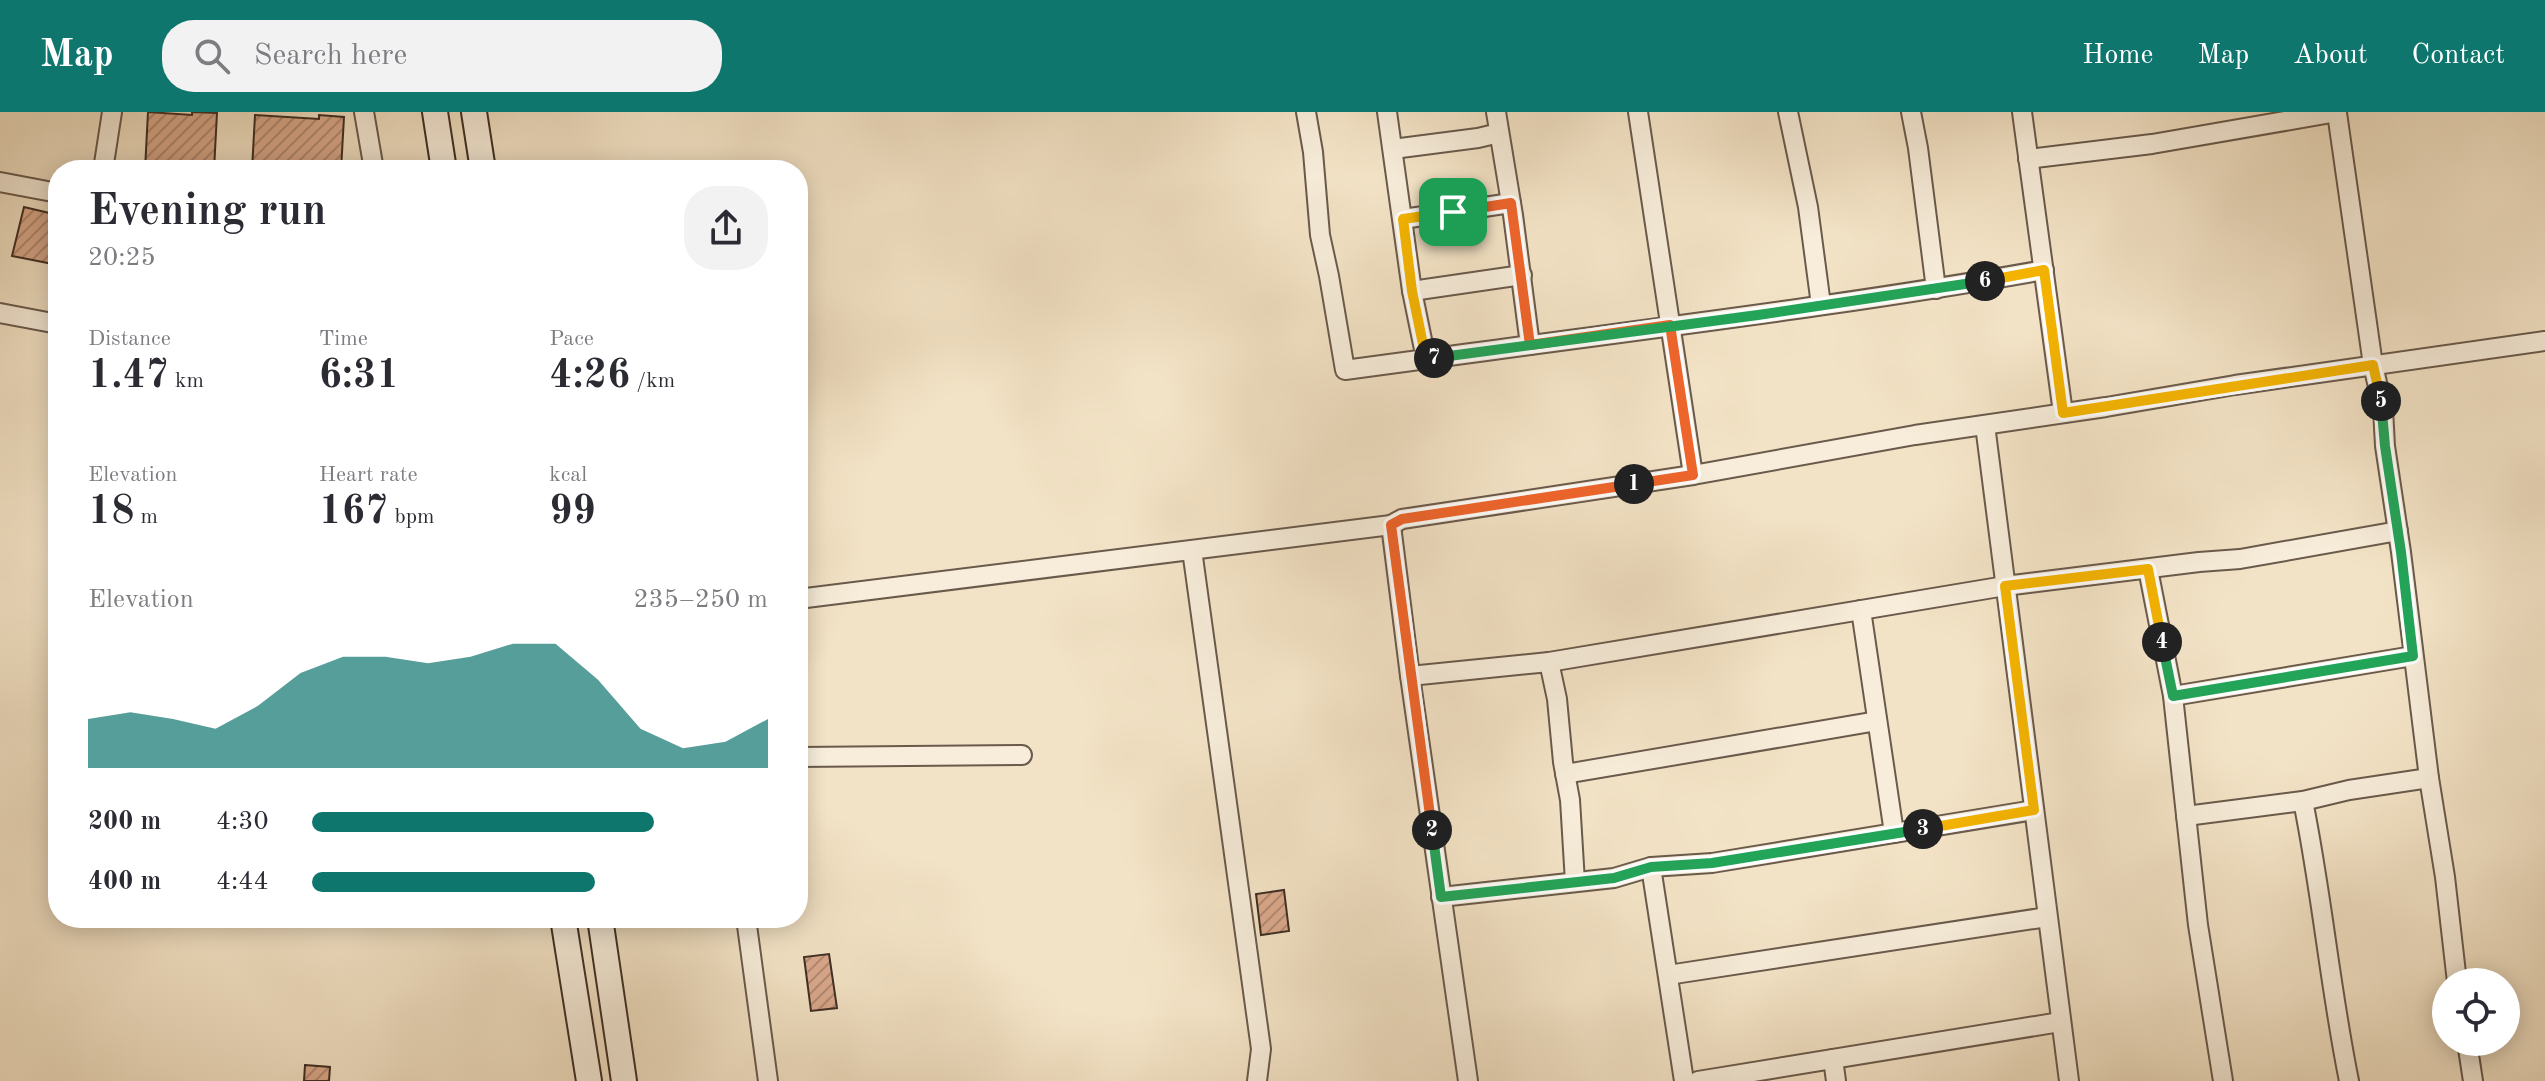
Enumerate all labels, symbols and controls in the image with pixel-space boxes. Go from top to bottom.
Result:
search box [162,20,722,92]
icon: search [190,34,234,78]
text: Map [40,37,114,75]
text: Search here [254,41,407,71]
text: Home [2082,42,2153,70]
text: Map [2197,42,2249,70]
text: About [2293,42,2368,70]
text: Contact [2412,42,2505,70]
pin [1419,178,1487,246]
button: share [684,186,768,270]
text: Evening run [88,190,326,234]
icon: arrive [1431,190,1475,234]
text: 20:25 [88,245,156,271]
pin: 6 [1965,261,2005,301]
text: 6 [1979,270,1991,292]
text: Distance [88,328,171,350]
text: Time [319,328,368,350]
text: Pace [549,328,594,350]
pin: 7 [1414,338,1454,378]
text: 7 [1428,347,1440,369]
text: 1.47 [88,357,169,397]
text: 6:31 [319,357,399,397]
text: 4:26 [549,357,630,397]
text: km [169,370,204,392]
text: /km [630,370,675,392]
pin: 5 [2361,381,2401,421]
text: 5 [2375,390,2387,412]
text: Elevation [88,464,178,486]
text: Heart rate [319,464,418,486]
text: kcal [549,464,587,486]
pin: 1 [1614,464,1654,504]
text: 1 [1628,473,1640,495]
text: 18 [88,493,134,533]
text: 167 [319,493,388,533]
text: 99 [549,493,596,533]
text: m [134,506,158,528]
text: bpm [388,506,435,528]
text: Elevation [88,587,194,613]
text: 235–250 m [633,587,768,613]
pin: 4 [2142,622,2182,662]
text: 4 [2156,631,2168,653]
text: 200 m [88,809,161,835]
text: 4:30 [216,809,269,835]
pin: 3 [1903,809,1943,849]
pin: 2 [1412,810,1452,850]
text: 3 [1917,818,1929,840]
text: 2 [1426,819,1438,841]
text: 400 m [88,869,161,895]
text: 4:44 [216,869,269,895]
map controls [2432,968,2520,1056]
button: locate [2432,968,2520,1056]

